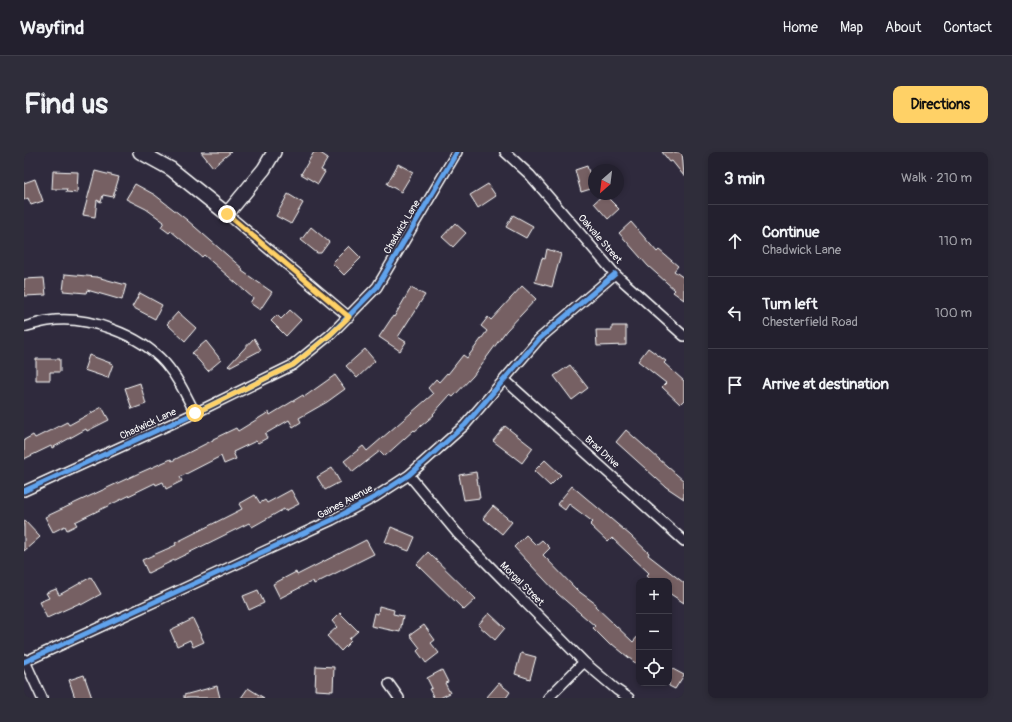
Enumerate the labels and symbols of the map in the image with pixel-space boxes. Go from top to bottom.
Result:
north arrow [588,164,624,200]
street label: Chadwick Lane [381,198,423,256]
route end [218,205,236,223]
street label: Oakvale Street [575,212,625,267]
route start [186,404,204,422]
street label: Chadwick Lane [118,406,178,442]
street label: Brad Drive [582,433,622,471]
street label: Gaines Avenue [315,482,375,522]
street label: Morgal Street [497,559,547,609]

